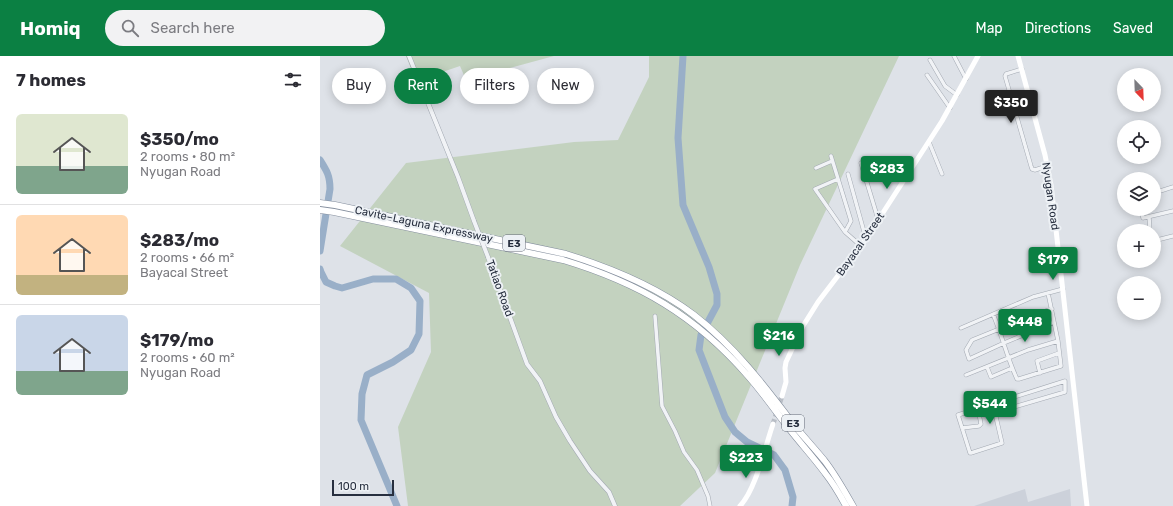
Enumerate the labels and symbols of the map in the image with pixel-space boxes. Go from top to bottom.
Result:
north arrow [1117,68,1161,112]
pin: $350 [987,90,1035,124]
pin: $283 [863,156,911,190]
street label: Nyugan Road [1039,161,1062,231]
street label: Cavite–Laguna Expressway [354,203,494,245]
street label: Bayacal Street [834,209,888,279]
road number: E3 [503,235,525,251]
pin: $179 [1029,247,1077,281]
street label: Tatiao Road [483,258,516,318]
pin: $448 [1001,309,1049,343]
pin: $216 [755,323,803,357]
pin: $544 [966,391,1014,425]
road number: E3 [782,415,804,431]
pin: $223 [722,445,770,479]
scale bar [332,478,394,497]

